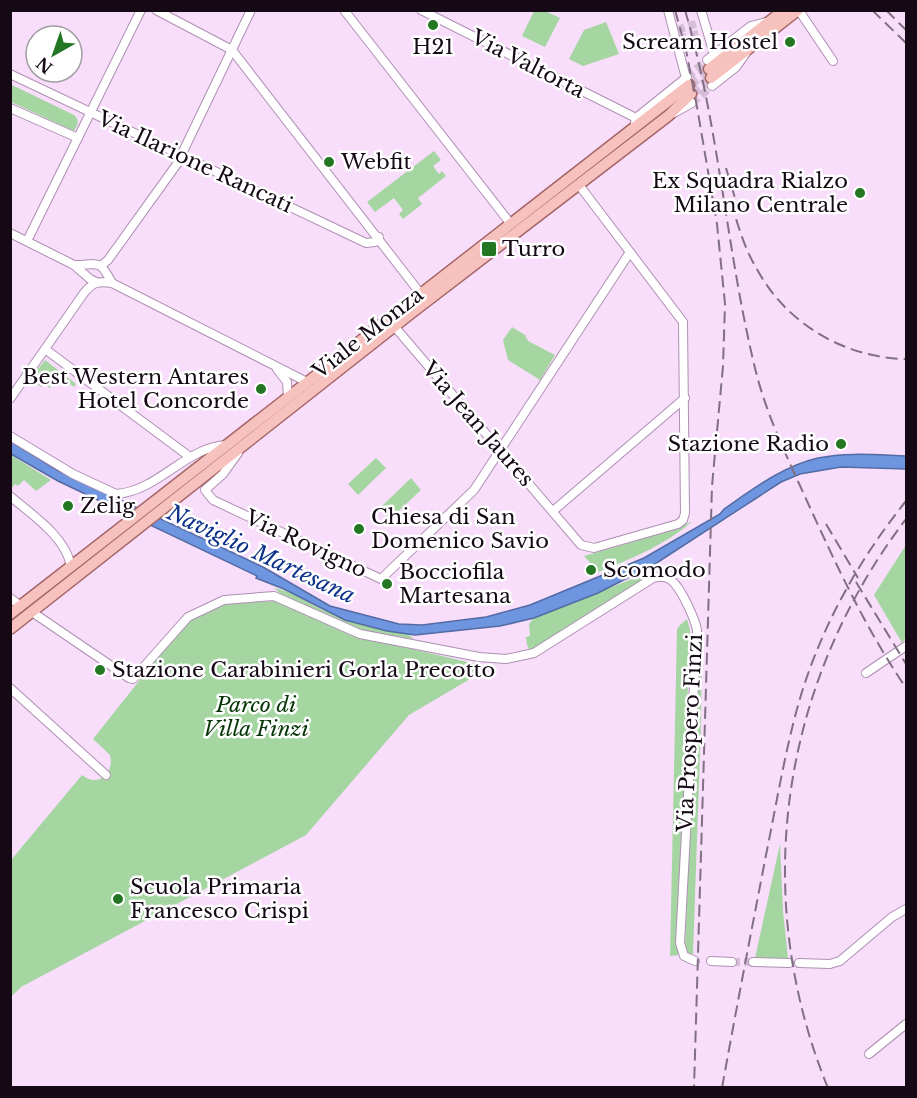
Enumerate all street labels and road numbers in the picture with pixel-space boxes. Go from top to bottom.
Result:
street label: Via Valtorta [466,24,590,104]
street label: Via Ilarione Rancati [92,105,297,219]
street label: Viale Monza [306,281,429,385]
street label: Via Jean Jaures [416,355,539,492]
street label: Via Rovigno [240,504,371,584]
street label: Via Prospero Finzi [672,633,708,834]

